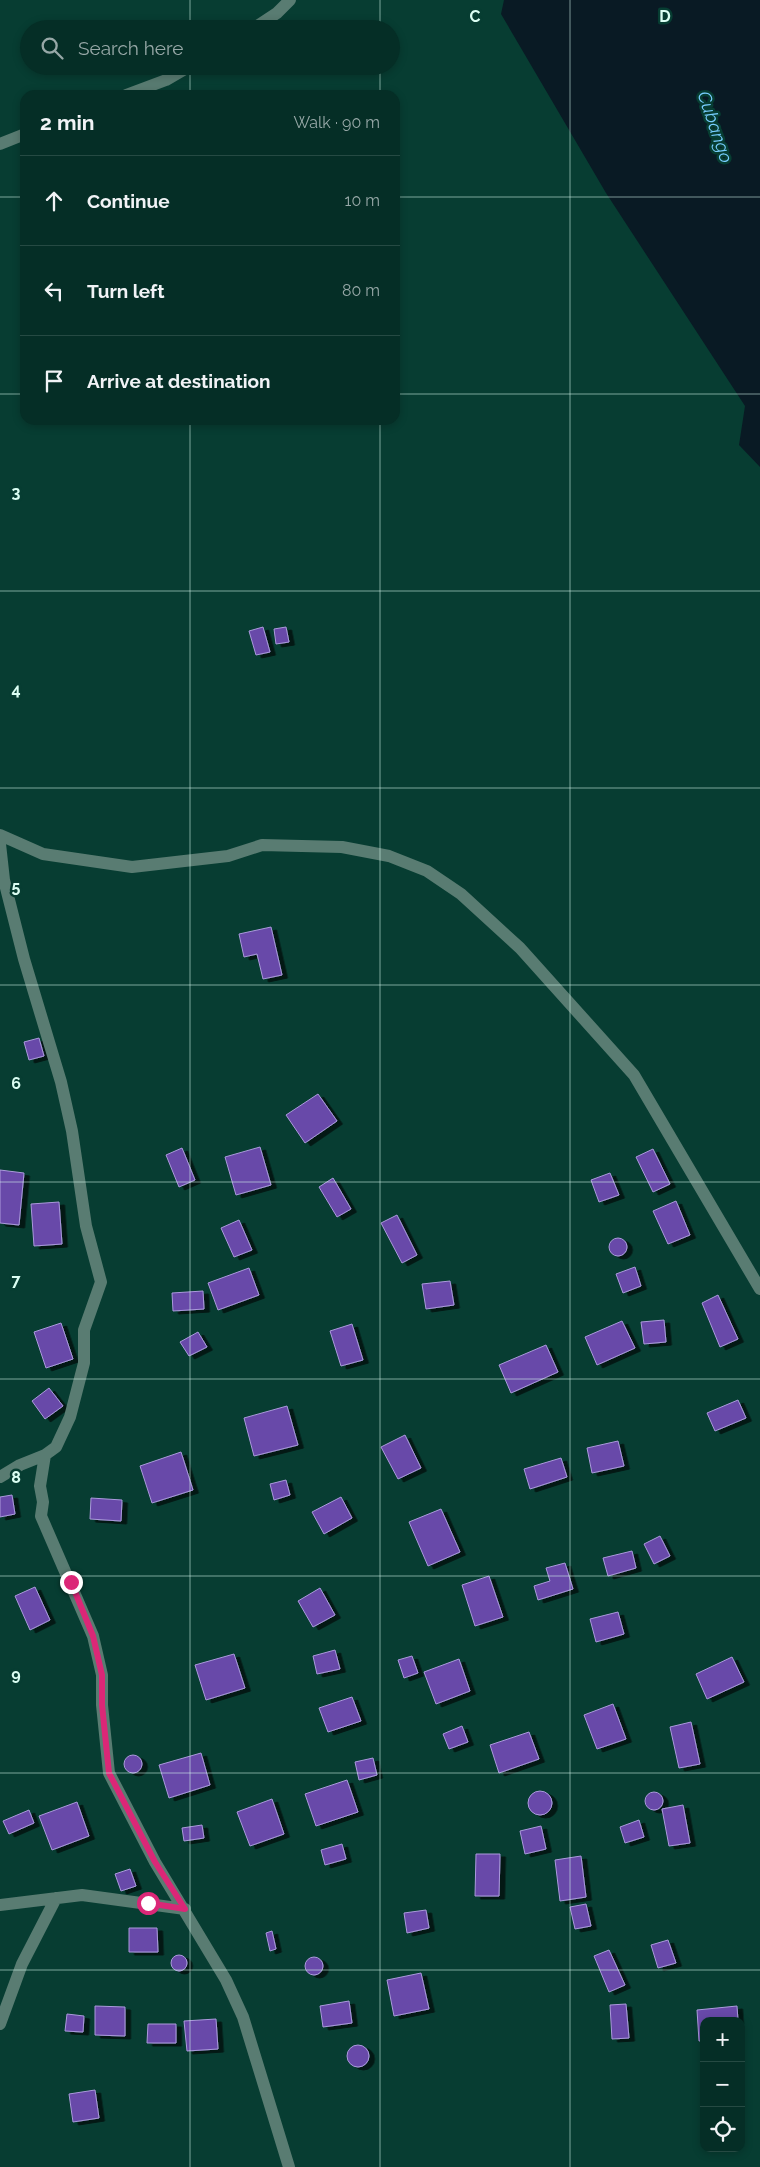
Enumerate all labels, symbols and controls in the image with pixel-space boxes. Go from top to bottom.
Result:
text: C [470,7,481,26]
text: D [659,7,671,26]
search box [20,20,400,75]
icon: search [38,34,66,62]
text: Search here [78,37,184,59]
water label: Cubango [693,88,738,165]
text: 2 min [40,110,94,135]
text: Walk · 90 m [293,113,380,132]
icon: ahead [40,187,68,215]
text: Continue [87,190,170,212]
text: 10 m [345,191,380,210]
icon: left [40,277,68,305]
text: Turn left [87,280,164,302]
text: 80 m [342,281,380,300]
icon: arrive [40,367,68,395]
text: Arrive at destination [87,370,271,392]
text: 3 [12,483,21,502]
text: 4 [11,680,21,699]
text: 5 [12,877,21,896]
text: 6 [11,1074,21,1093]
text: 7 [12,1271,21,1290]
text: 8 [11,1468,21,1487]
route end [60,1571,83,1594]
text: 9 [11,1665,21,1684]
route start [137,1892,160,1915]
map controls [700,2017,745,2152]
button: + [700,2017,745,2062]
button: − [700,2062,745,2107]
button: locate [700,2107,745,2152]

